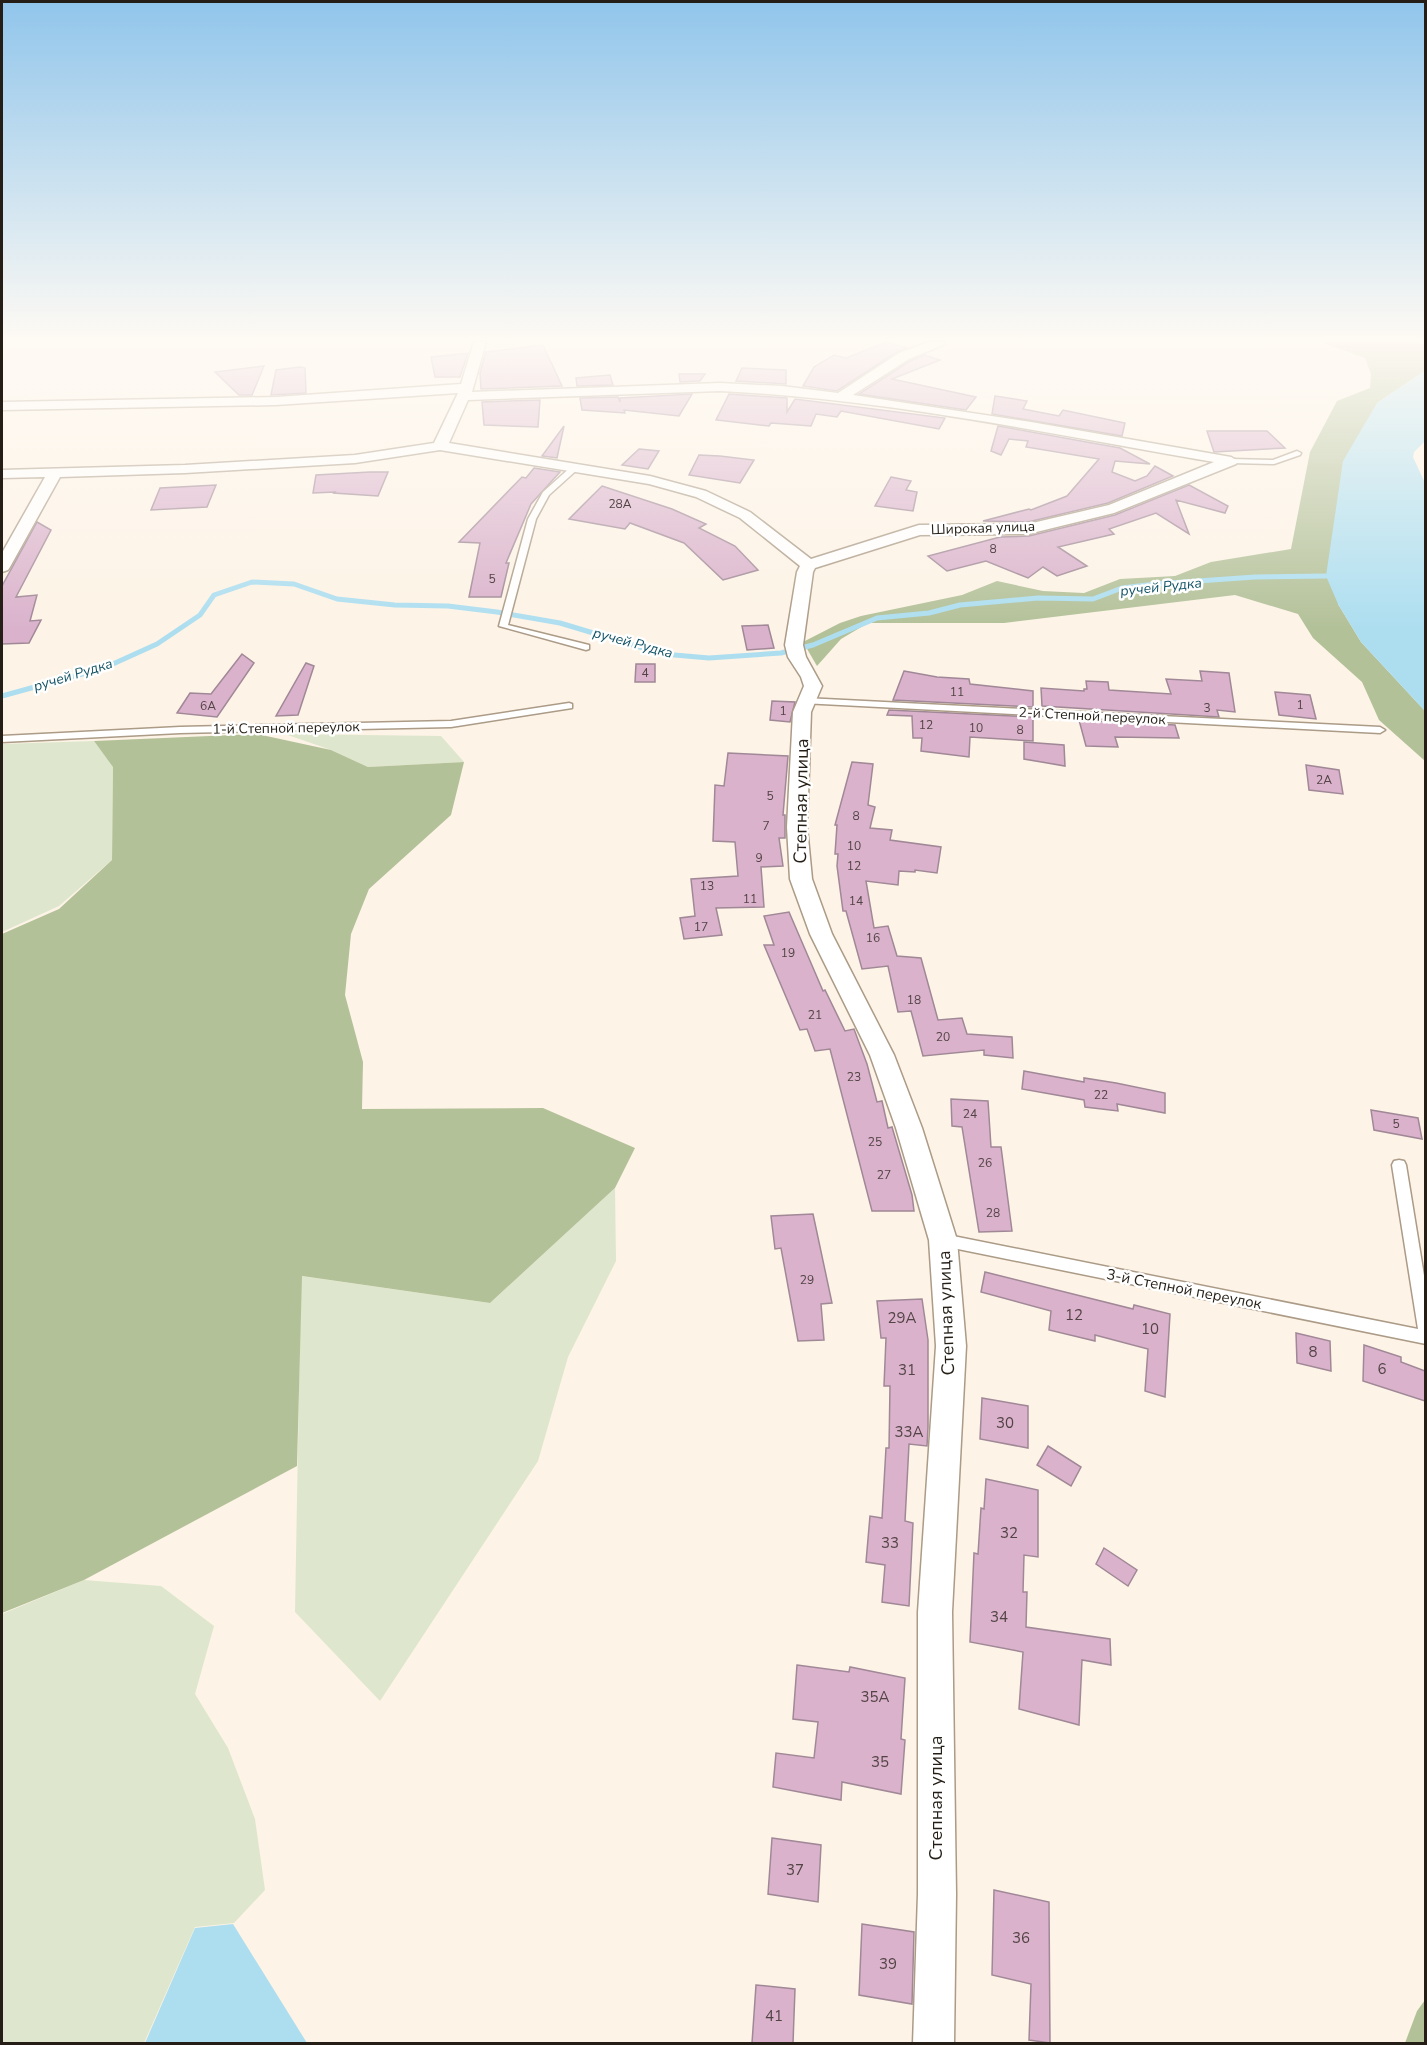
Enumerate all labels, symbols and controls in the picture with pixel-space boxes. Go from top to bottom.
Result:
house number: 28А [608,496,632,512]
street label: Широкая улица [931,517,1035,539]
house number: 8 [989,541,997,557]
house number: 5 [488,571,496,587]
water label: ручей Рудка [1119,573,1203,601]
water label: ручей Рудка [591,623,675,663]
water label: ручей Рудка [31,654,115,696]
house number: 4 [641,665,649,681]
house number: 11 [950,684,964,700]
house number: 1 [1296,697,1304,713]
house number: 6А [200,698,216,714]
house number: 3 [1203,700,1211,716]
house number: 1 [779,703,787,719]
street label: 2-й Степной переулок [1018,703,1167,729]
street label: 1-й Степной переулок [212,717,360,739]
house number: 12 [919,717,933,733]
house number: 10 [969,720,983,736]
house number: 8 [1016,722,1024,738]
street label: Степная улица [788,738,814,864]
house number: 2А [1316,772,1332,788]
house number: 5 [766,788,774,804]
house number: 8 [852,808,860,824]
house number: 7 [762,818,770,834]
house number: 10 [847,838,861,854]
house number: 9 [755,850,763,866]
house number: 12 [847,858,861,874]
house number: 13 [700,878,714,894]
house number: 11 [743,891,757,907]
house number: 14 [849,893,863,909]
house number: 17 [694,919,708,935]
house number: 16 [866,930,880,946]
house number: 19 [781,945,795,961]
house number: 18 [907,992,921,1008]
house number: 21 [808,1007,822,1023]
house number: 20 [936,1029,950,1045]
house number: 23 [847,1069,861,1085]
house number: 22 [1094,1087,1108,1103]
house number: 24 [963,1106,977,1122]
house number: 5 [1392,1116,1400,1132]
house number: 25 [868,1134,882,1150]
house number: 26 [978,1155,992,1171]
house number: 27 [877,1167,891,1183]
house number: 28 [986,1205,1000,1221]
street label: Степная улица [932,1250,960,1376]
street label: 3-й Степной переулок [1105,1264,1263,1314]
house number: 29 [800,1272,814,1288]
house number: 12 [1065,1305,1083,1325]
house number: 29А [888,1308,917,1328]
house number: 10 [1141,1319,1159,1339]
house number: 8 [1308,1342,1318,1362]
house number: 6 [1377,1359,1387,1379]
house number: 31 [898,1360,916,1380]
house number: 30 [996,1413,1014,1433]
house number: 33А [895,1422,924,1442]
house number: 32 [1000,1523,1018,1543]
house number: 33 [881,1533,899,1553]
house number: 34 [990,1607,1008,1627]
house number: 35А [861,1687,890,1707]
street label: Степная улица [924,1735,948,1861]
house number: 35 [871,1752,889,1772]
house number: 37 [786,1860,804,1880]
house number: 36 [1012,1928,1030,1948]
house number: 39 [879,1954,897,1974]
house number: 41 [765,2006,783,2026]

